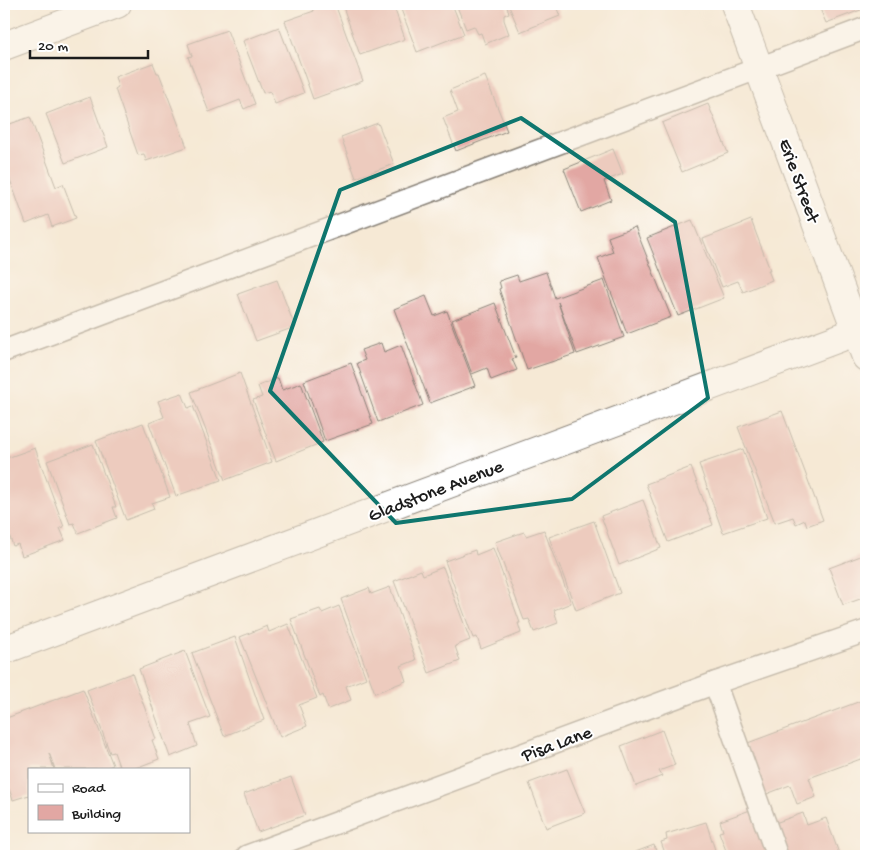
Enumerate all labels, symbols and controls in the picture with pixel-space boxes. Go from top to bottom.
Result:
scale bar [30,28,148,60]
text: 20 m [38,38,68,56]
street label: Erie Street [772,136,824,228]
street label: Gladstone Avenue [365,456,507,529]
street label: Pisa Lane [518,722,596,769]
legend [28,768,190,832]
text: Road [72,780,106,798]
text: Building [71,806,121,824]

